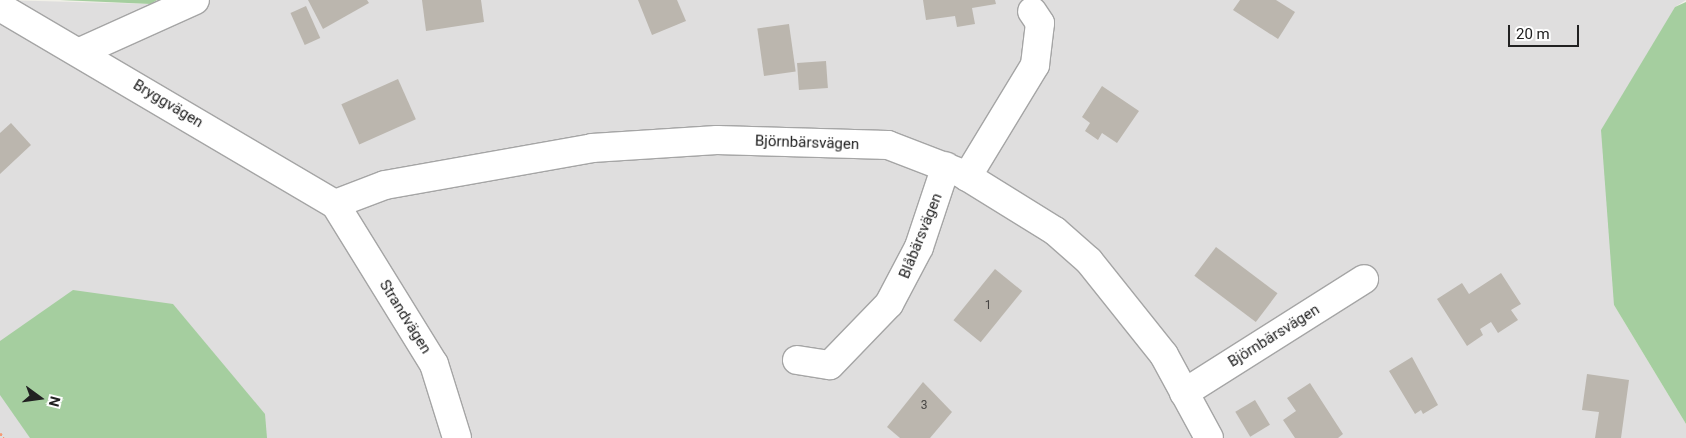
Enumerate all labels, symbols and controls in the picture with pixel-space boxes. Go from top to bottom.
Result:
scale bar [1511,15,1582,47]
text: 20 m [1516,25,1550,43]
street label: Bryggvägen [130,76,206,132]
street label: Björnbärsvägen [755,132,859,154]
street label: Blåbärsvägen [896,191,946,281]
street label: Strandvägen [375,277,435,357]
house number: 1 [985,299,991,313]
street label: Björnbärsvägen [1225,301,1323,371]
north arrow [15,373,65,423]
text: N [46,395,64,408]
house number: 3 [921,399,927,413]

